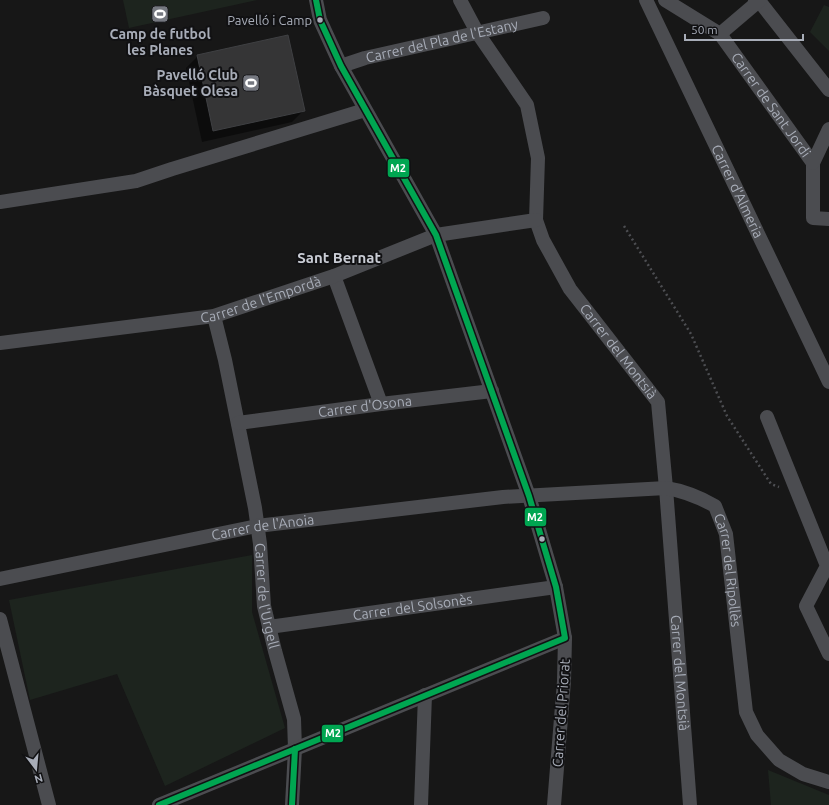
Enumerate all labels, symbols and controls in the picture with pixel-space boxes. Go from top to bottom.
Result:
sports icon: Camp de futbol les Planes [150,4,170,24]
place label: Pavelló i Camp [227,13,312,27]
marker: Pavelló i Camp [315,15,325,25]
street label: Carrer del Pla de l'Estany [364,16,520,66]
scale bar [685,16,803,42]
text: 50 m [691,23,718,36]
place label: Camp de futbol les Planes [109,26,211,58]
street label: Carrer de Sant Jordi [728,49,814,160]
place label: Pavelló Club Bàsquet Olesa [143,67,238,99]
sports icon: Pavelló Club Bàsquet Olesa [241,73,261,93]
street label: Carrer d'Almeria [708,142,767,241]
line badge: M2 [387,158,410,178]
text: M2 [390,162,406,174]
district label: Sant Bernat [297,249,381,266]
street label: Carrer de l'Empordà [199,273,323,326]
street label: Carrer del Montsià [577,301,661,402]
street label: Carrer d'Osona [317,392,413,420]
line badge: M2 [524,507,547,527]
street label: Carrer de l'Anoia [210,511,315,543]
text: M2 [527,511,543,523]
street label: Carrer del Ripollès [711,511,744,628]
unlabelled marker [537,534,547,544]
street label: Carrer de l'Urgell [252,542,282,651]
street label: Carrer del Solsonès [352,591,474,623]
street label: Carrer del Montsià [668,614,692,731]
street label: Carrer del Priorat [549,658,573,768]
line badge: M2 [321,724,344,743]
text: M2 [325,727,341,739]
north arrow [16,749,56,789]
text: N [33,772,44,786]

